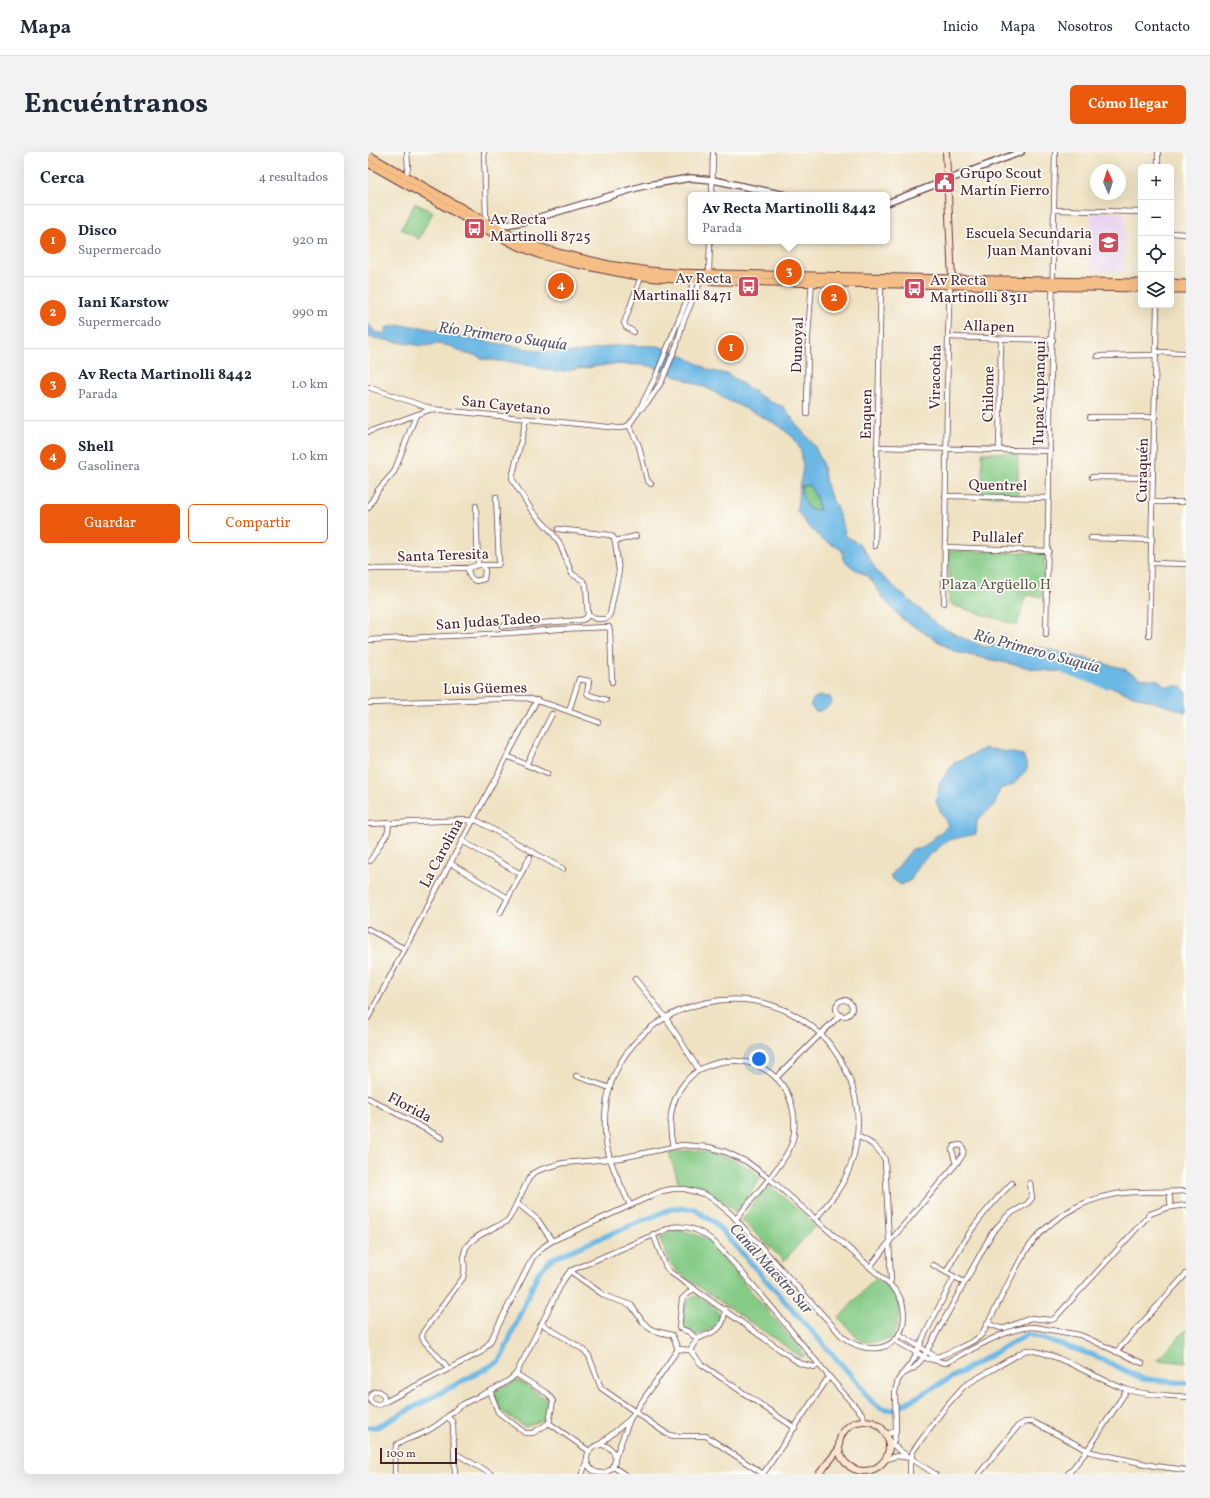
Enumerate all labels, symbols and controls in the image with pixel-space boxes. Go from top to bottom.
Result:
text: Mapa [20,15,71,41]
text: Inicio [943,18,978,37]
text: Mapa [1000,18,1035,37]
text: Nosotros [1057,18,1113,37]
text: Contacto [1135,18,1190,37]
text: Encuéntranos [24,85,208,124]
button: Cómo llegar [1070,85,1186,124]
place label: Grupo Scout Martín Fierro [960,164,1050,202]
north arrow [1090,164,1126,200]
map controls [1138,164,1174,308]
button: + [1138,164,1174,200]
text: Cerca [40,167,85,190]
text: 4 resultados [258,169,328,187]
public building icon: Grupo Scout Martín Fierro [931,169,957,195]
popup [688,192,890,244]
text: Av Recta Martinolli 8442 [702,199,876,220]
button: − [1138,200,1174,236]
place label: Av Recta Martinolli 8725 [490,210,591,248]
bus stop icon: Av Recta Martinolli 8725 [462,215,488,241]
text: Parada [702,220,742,238]
text: Disco [78,221,117,242]
place label: Escuela Secundaria Juan Mantovani [966,224,1092,262]
school or university icon: Escuela Secundaria Juan Mantovani [1095,229,1121,255]
text: 1 [50,232,56,250]
text: 920 m [292,232,328,250]
button: locate [1138,236,1174,272]
text: Supermercado [78,242,161,260]
pin: 3 [776,257,802,287]
place label: Av Recta Martinalli 8471 [632,269,732,307]
pin: 4 [548,271,574,301]
place label: Av Recta Martinolli 8311 [930,271,1028,309]
button: layers [1138,272,1174,308]
bus stop icon: Av Recta Martinalli 8471 [735,274,761,300]
bus stop icon: Av Recta Martinolli 8311 [902,276,928,302]
pin: 2 [821,283,847,313]
text: Iani Karstow [78,293,169,314]
text: 2 [50,304,56,322]
text: 990 m [292,304,328,322]
text: Supermercado [78,314,161,332]
street label: Allapen [963,316,1015,339]
water label: Río Primero o Suquía [437,317,569,357]
street label: Dunoyal [787,317,810,374]
pin: 1 [718,333,744,363]
street label: Tupac Yupanqui [1029,340,1052,446]
street label: Viracocha [925,344,948,410]
text: Av Recta Martinolli 8442 [78,365,252,386]
street label: Chilome [979,366,1000,422]
text: 3 [50,376,56,394]
text: 1.0 km [291,376,328,394]
text: Parada [78,386,118,404]
street label: Enquen [857,388,878,440]
street label: San Cayetano [460,391,551,422]
text: Shell [78,437,114,458]
street label: Curaquén [1132,437,1155,503]
text: 4 [49,448,57,466]
text: 1.0 km [291,448,328,466]
text: Gasolinera [78,458,140,476]
street label: Quentrel [968,475,1027,498]
button: Guardar [40,504,180,543]
button: Compartir [188,504,328,543]
street label: Pullalef [971,527,1024,550]
street label: Santa Teresita [397,544,489,569]
park label: Plaza Argüello H [941,575,1051,596]
street label: San Judas Tadeo [435,608,541,637]
water label: Río Primero o Suquía [971,625,1102,679]
street label: Luis Güemes [443,678,527,701]
street label: La Carolina [415,815,469,892]
your location [749,1049,769,1069]
street label: Florida [383,1088,435,1129]
water label: Canal Maestro Sur [724,1219,818,1321]
scale bar [380,1446,457,1465]
text: 100 m [386,1447,416,1462]

